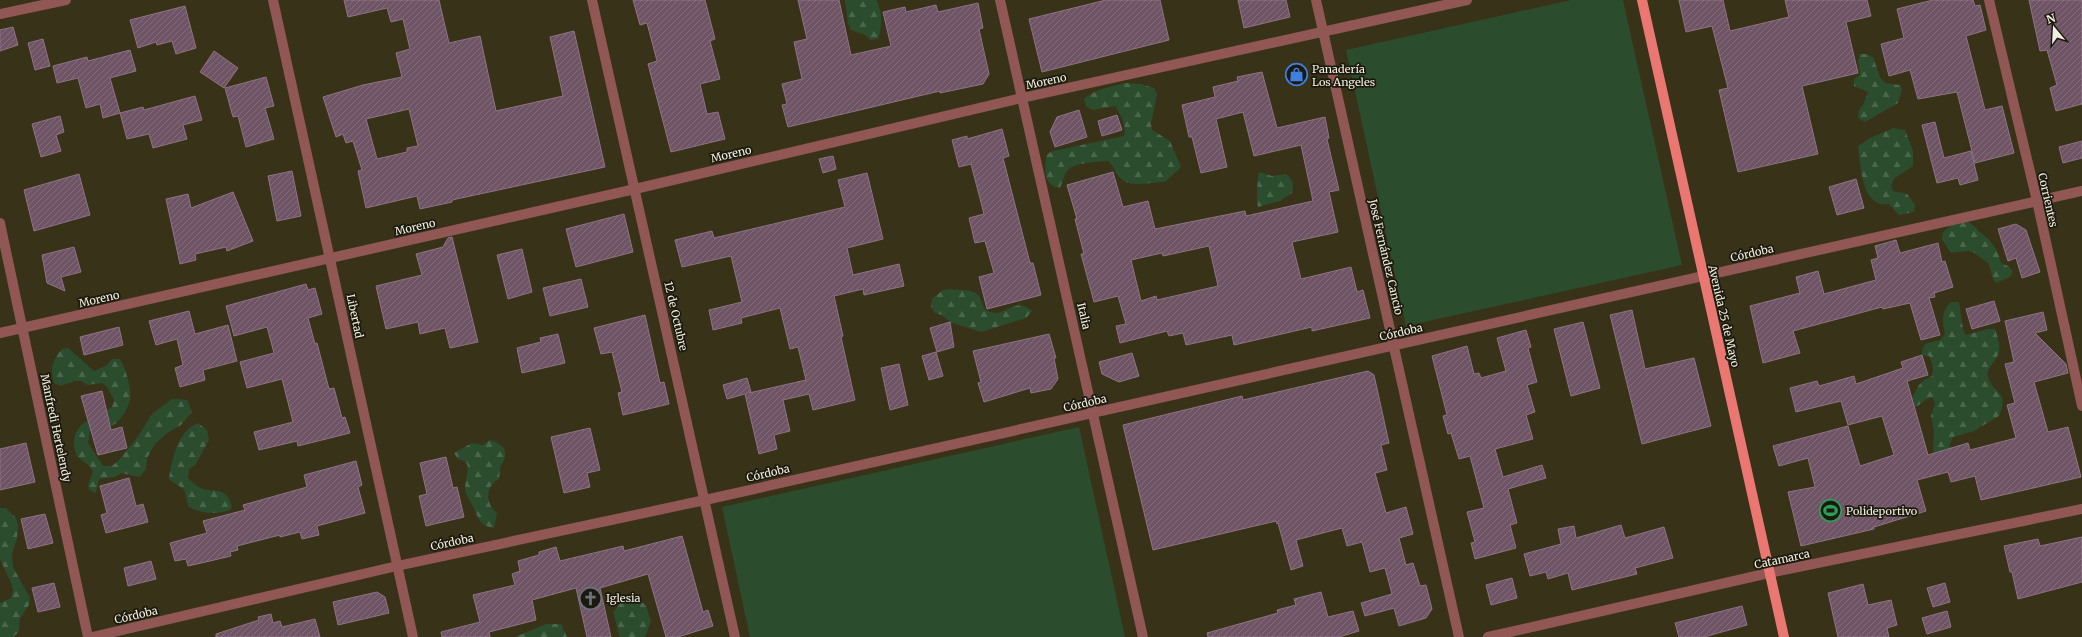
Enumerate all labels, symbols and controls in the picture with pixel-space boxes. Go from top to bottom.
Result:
north arrow [2034,8,2074,48]
text: N [2045,10,2057,26]
shop icon: Panadería Los Angeles [1283,62,1309,88]
place label: Panadería Los Angeles [1312,62,1375,89]
street label: Moreno [1024,70,1068,92]
street label: Moreno [709,142,753,165]
street label: Corrientes [2035,172,2061,228]
street label: José Fernández Cancio [1366,197,1406,317]
street label: Moreno [393,215,437,238]
street label: Córdoba [1729,241,1775,265]
street label: Avenida 25 de Mayo [1705,263,1743,369]
street label: 12 de Octubre [661,280,691,352]
street label: Moreno [77,287,121,310]
street label: Libertad [344,293,367,340]
street label: Italia [1074,301,1094,331]
street label: Córdoba [1378,320,1424,344]
street label: Manfredi Hertelendy [38,373,74,484]
street label: Córdoba [1062,391,1108,415]
street label: Córdoba [745,461,791,485]
sports icon: Polideportivo [1818,498,1844,524]
place label: Polideportivo [1846,504,1918,518]
street label: Córdoba [429,531,475,553]
street label: Catamarca [1753,546,1811,572]
church icon: Iglesia [577,585,603,611]
place label: Iglesia [606,591,641,605]
street label: Córdoba [113,603,159,627]

